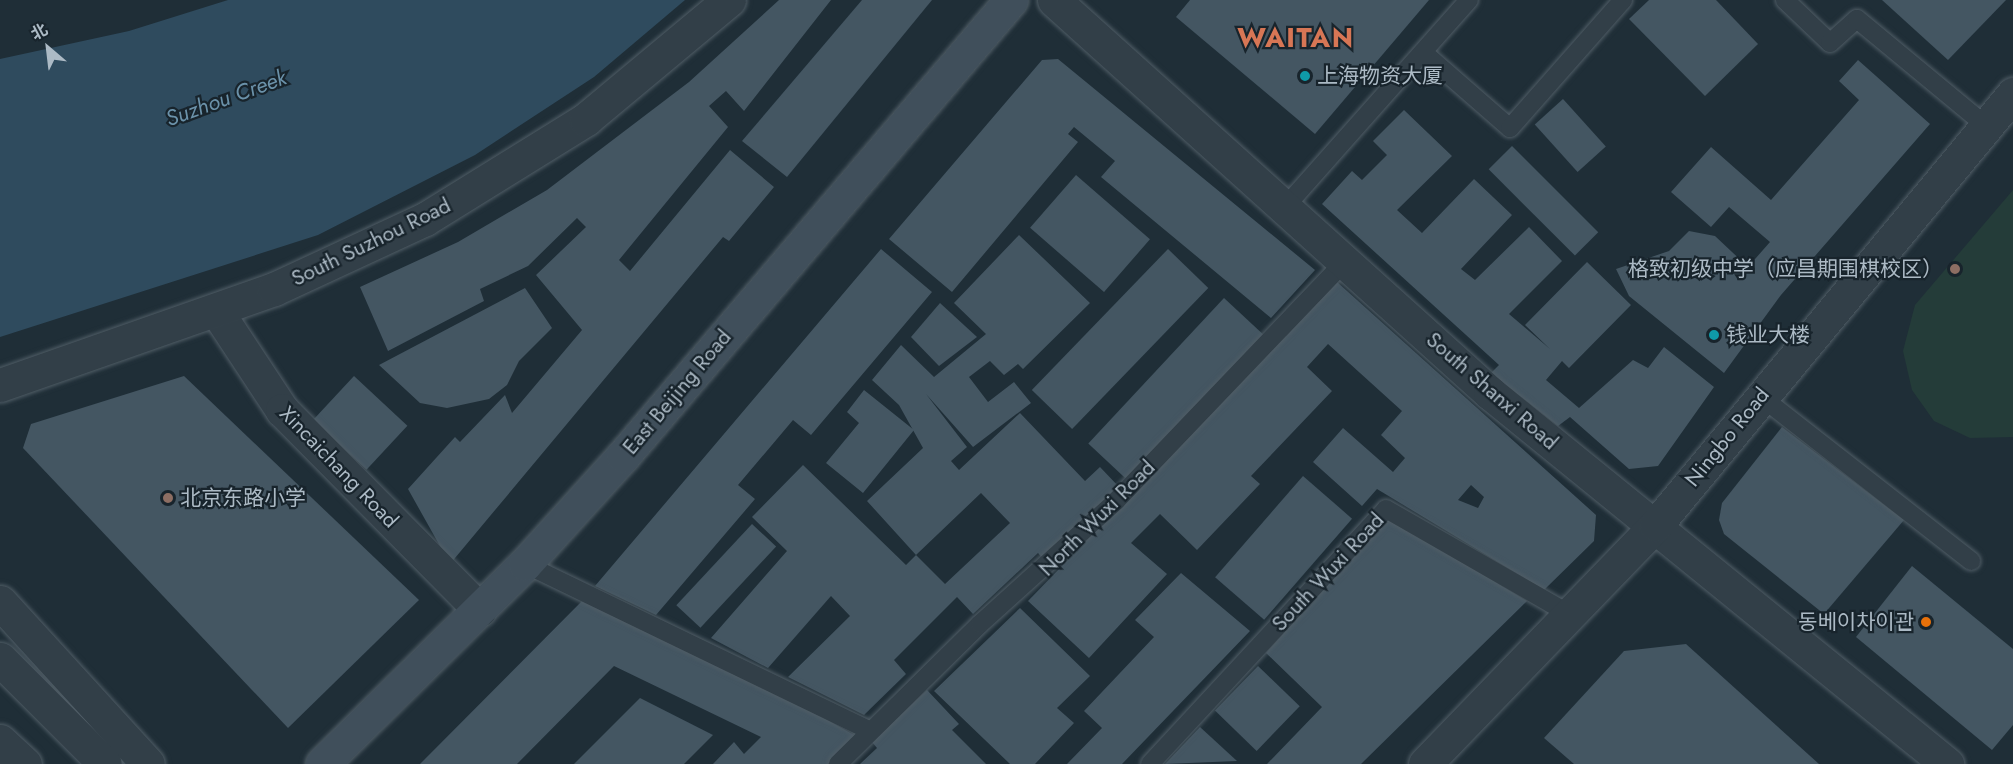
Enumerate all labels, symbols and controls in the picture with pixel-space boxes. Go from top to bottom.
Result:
north arrow [18,18,78,78]
text: 北 [27,18,52,46]
district label: WAITAN [1237,22,1355,54]
place label: 上海物资大厦 [1317,63,1443,89]
water label: Suzhou Creek [162,64,290,132]
marker: 上海物资大厦 [1298,69,1312,83]
street label: South Suzhou Road [287,193,455,291]
place label: 格致初级中学（应昌期围棋校区） [1628,256,1943,282]
marker: 格致初级中学（应昌期围棋校区） [1948,262,1962,276]
place label: 钱业大楼 [1726,322,1810,348]
street label: East Beijing Road [618,325,736,459]
street label: South Shanxi Road [1421,327,1563,455]
marker: 钱业大楼 [1707,328,1721,342]
street label: Ningbo Road [1680,383,1774,491]
street label: Xincaichang Road [275,401,403,533]
street label: North Wuxi Road [1034,455,1160,581]
place label: 北京东路小学 [180,485,306,511]
marker: 北京东路小学 [161,491,175,505]
street label: South Wuxi Road [1267,508,1389,636]
place label: 동베이차이관 [1798,609,1914,635]
marker: 동베이차이관 [1919,615,1933,629]

